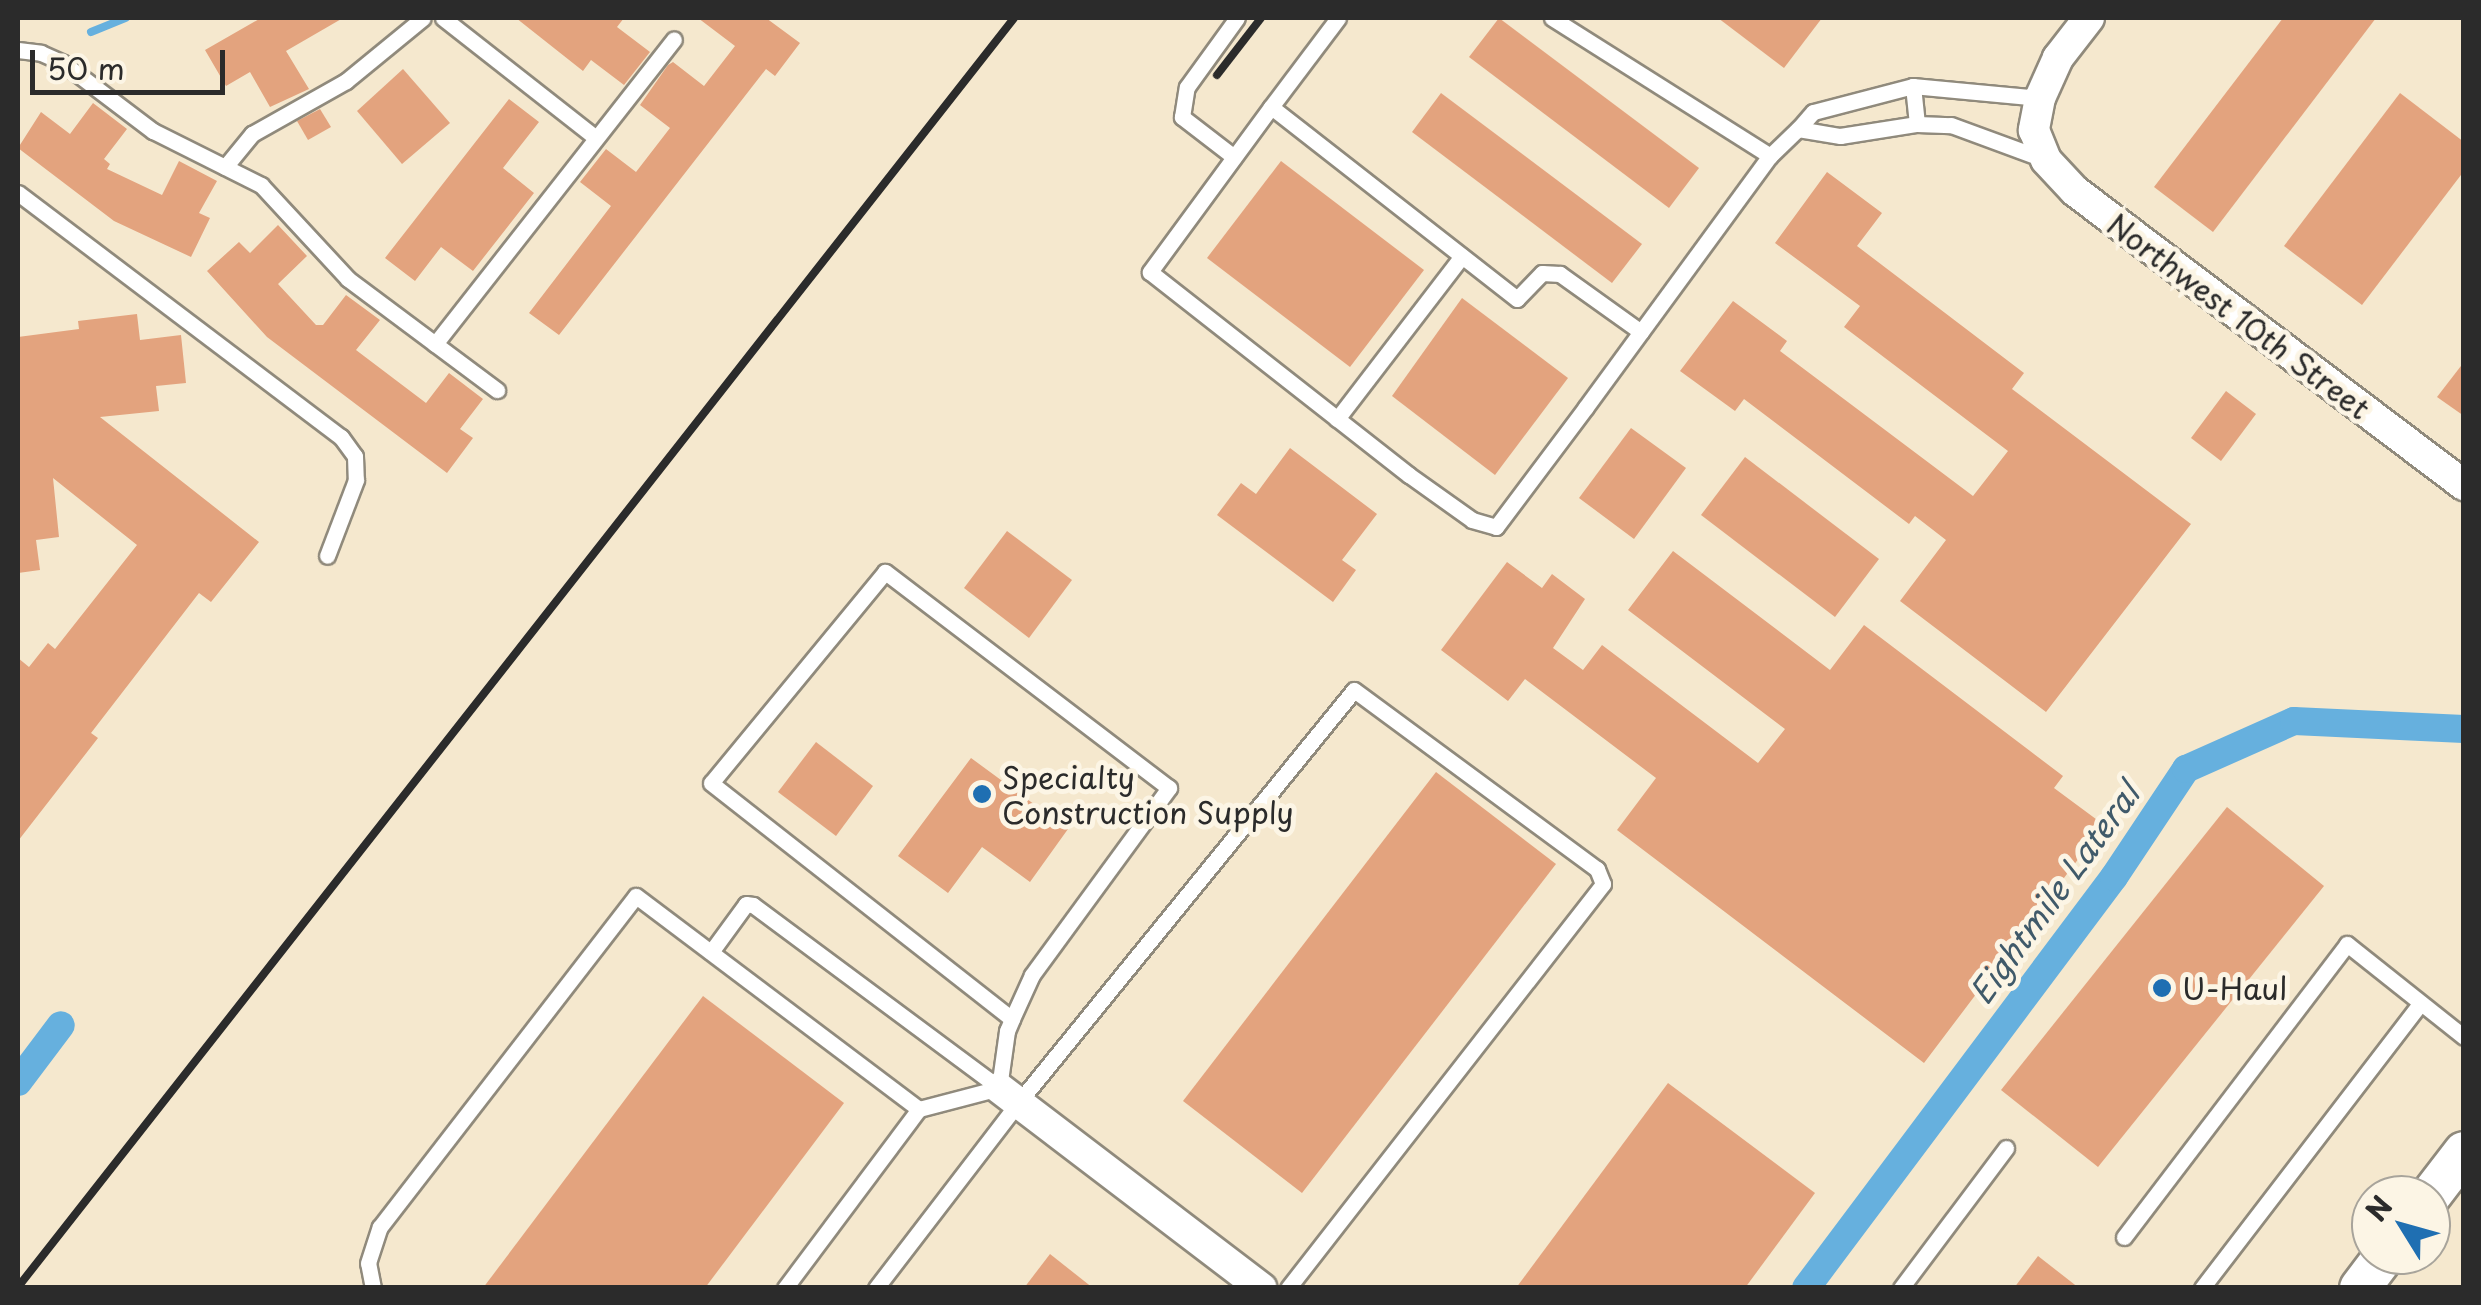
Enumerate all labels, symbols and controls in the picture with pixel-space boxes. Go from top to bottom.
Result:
scale bar [35,30,230,92]
text: 50 m [47,45,125,90]
street label: Northwest 10th Street [2100,205,2378,427]
place label: Specialty Construction Supply [1002,759,1295,830]
water label: Eightmile Lateral [1961,775,2147,1011]
marker: Specialty Construction Supply [971,783,993,805]
place label: U-Haul [2182,970,2287,1006]
marker: U-Haul [2151,977,2173,999]
north arrow [2351,1175,2451,1275]
text: N [2354,1186,2402,1230]

